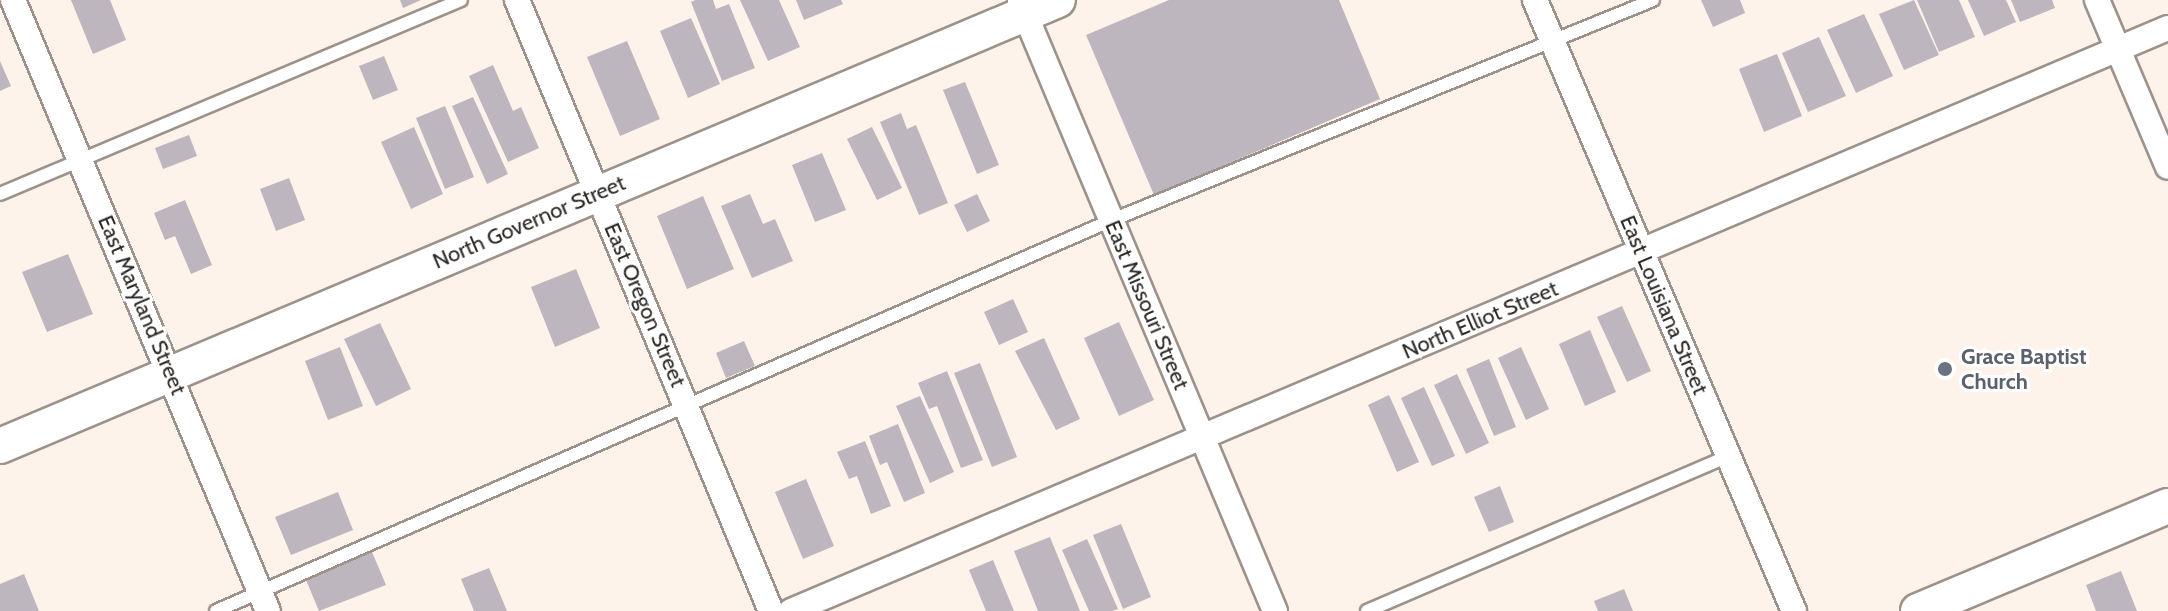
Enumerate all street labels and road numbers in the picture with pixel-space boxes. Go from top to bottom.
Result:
street label: North Governor Street [429,169,629,275]
street label: East Maryland Street [92,211,192,399]
street label: East Louisiana Street [1614,211,1714,399]
street label: East Missouri Street [1099,216,1195,394]
street label: East Oregon Street [599,219,691,391]
street label: North Elliot Street [1398,275,1562,365]

